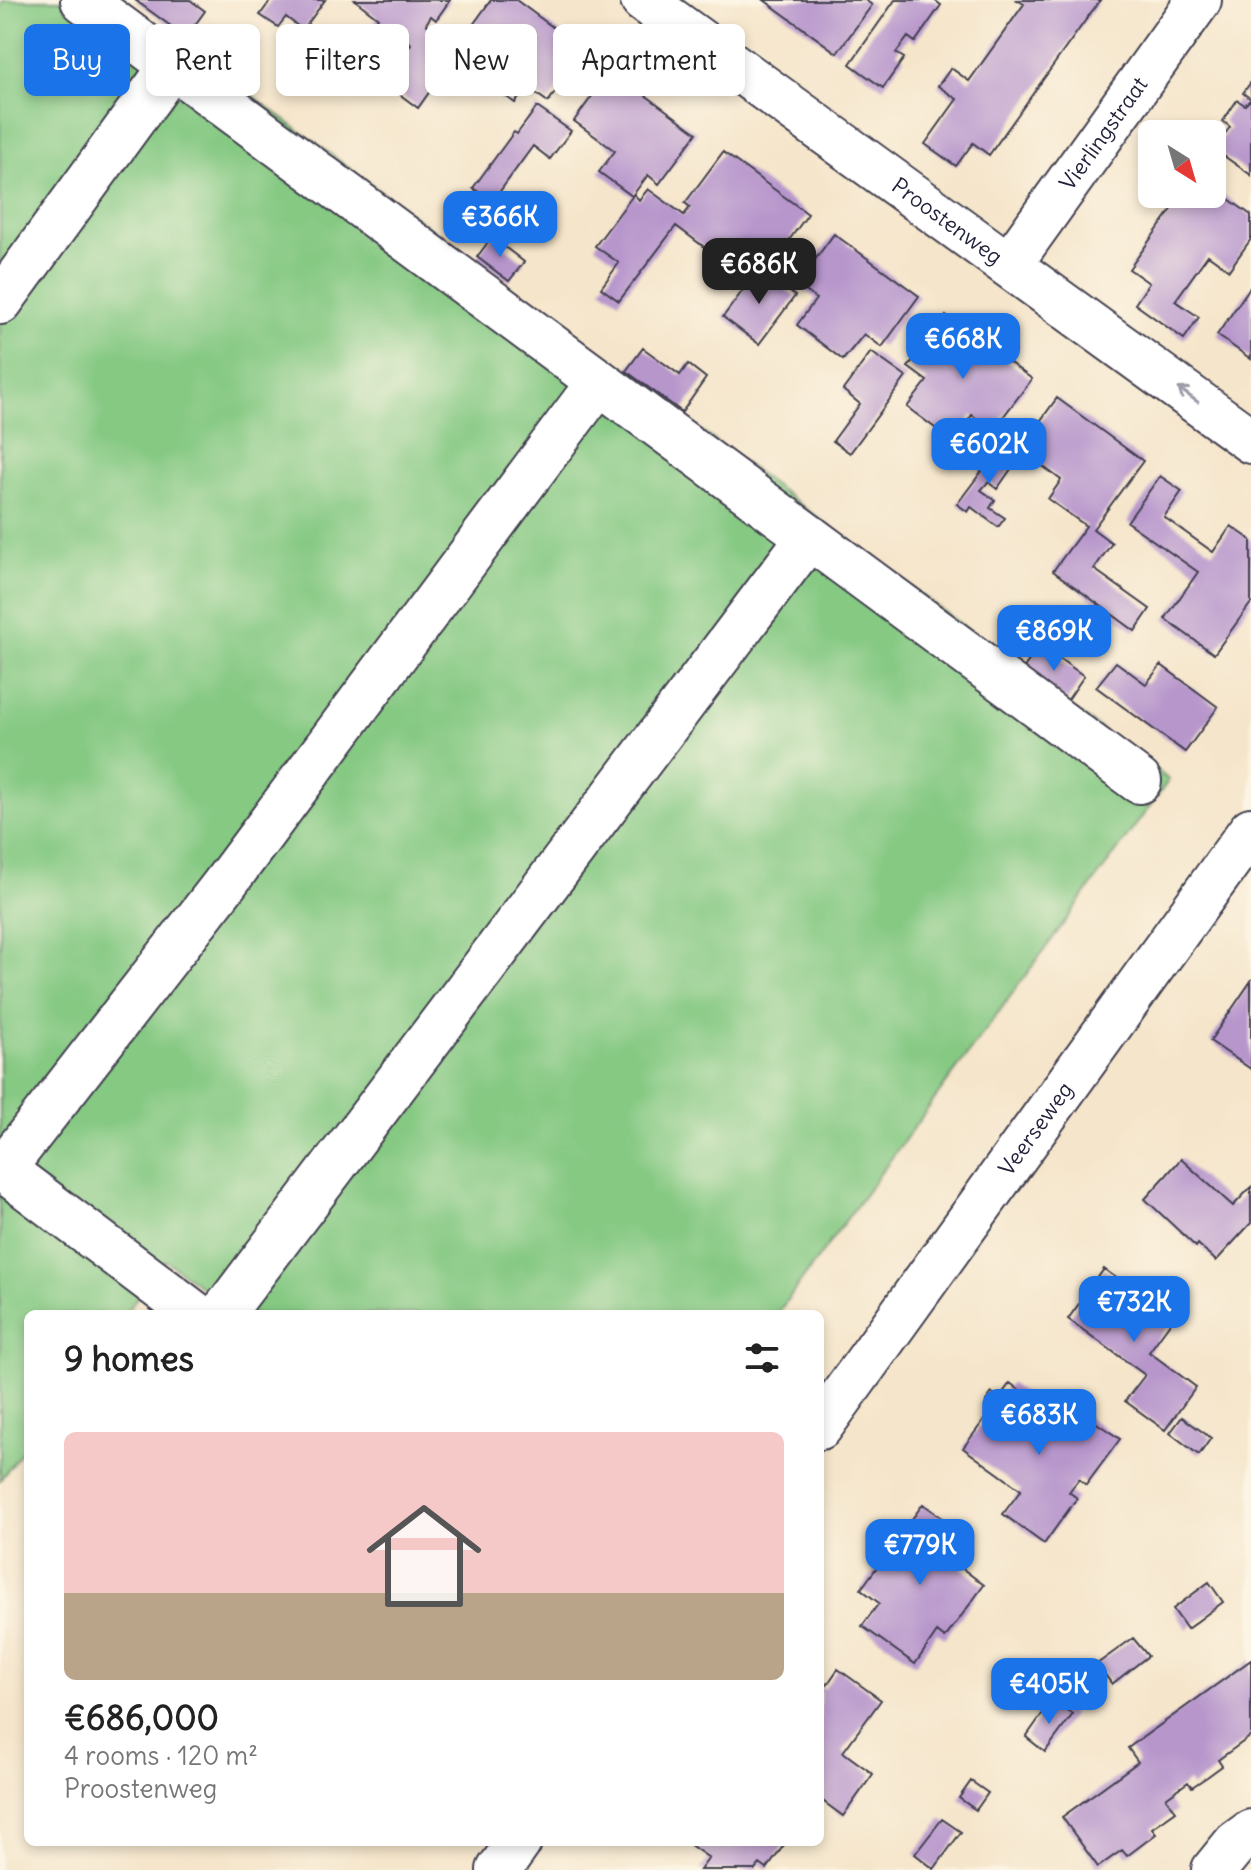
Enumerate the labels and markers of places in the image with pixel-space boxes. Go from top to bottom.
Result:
pin: €366K [444,191,556,259]
pin: €686K [703,238,815,306]
pin: €668K [907,313,1019,381]
pin: €602K [933,418,1045,486]
pin: €869K [998,605,1110,673]
pin: €732K [1078,1276,1190,1344]
pin: €683K [983,1389,1095,1457]
pin: €779K [864,1519,976,1587]
pin: €405K [993,1658,1105,1726]

